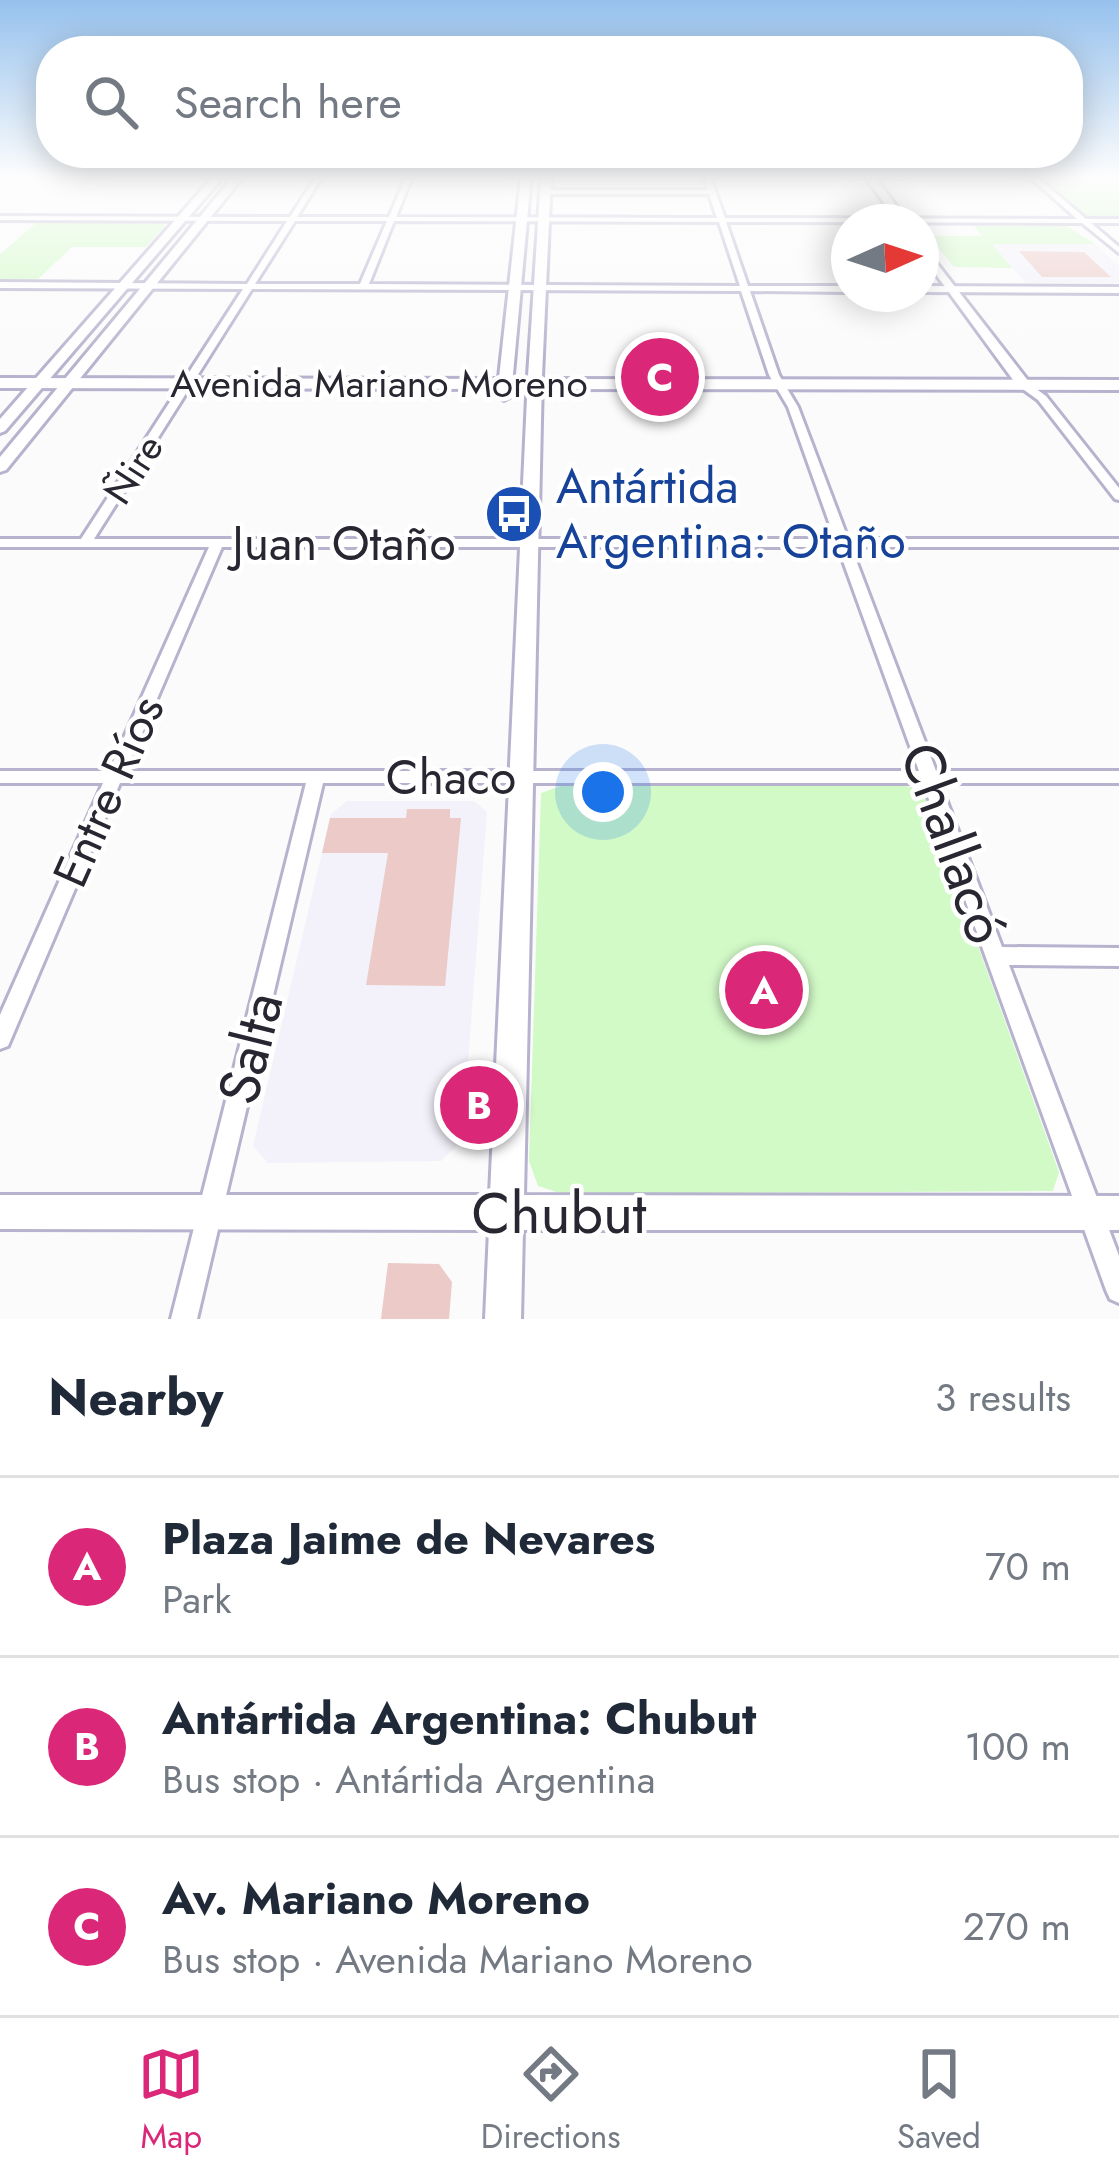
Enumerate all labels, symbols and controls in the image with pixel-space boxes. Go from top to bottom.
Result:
search box [36,36,1083,168]
icon: search [78,69,144,135]
text: Search here [174,70,402,135]
north arrow [831,204,939,312]
pin: C [621,332,699,422]
street label: Avenida Mariano Moreno [170,355,588,412]
street label: Ñire [90,423,177,516]
place label: Antártida Argentina: Otaño [556,452,906,576]
bus stop icon: Antártida Argentina: Otaño [483,483,545,545]
street label: Juan Otaño [226,509,456,578]
street label: Entre Ríos [36,684,181,898]
street label: Challacó [880,731,1028,955]
street label: Chaco [386,743,516,812]
your location [573,762,633,822]
pin: A [725,945,803,1035]
street label: Salta [197,983,303,1113]
pin: B [440,1060,518,1150]
street label: Chubut [472,1172,647,1254]
text: Nearby [48,1360,223,1434]
text: 3 results [935,1369,1071,1426]
text: Plaza Jaime de Nevares [162,1506,655,1571]
text: A [73,1538,101,1595]
text: 70 m [985,1538,1071,1595]
text: Park [162,1571,232,1628]
text: Antártida Argentina: Chubut [162,1686,756,1751]
text: B [74,1718,100,1775]
text: 100 m [965,1718,1071,1775]
text: Bus stop · Antártida Argentina [162,1751,655,1808]
text: Av. Mariano Moreno [162,1866,590,1931]
text: C [73,1898,101,1955]
text: 270 m [963,1898,1071,1955]
text: Bus stop · Avenida Mariano Moreno [162,1931,753,1988]
tab: Map [138,2041,204,2160]
tab: Directions [481,2041,621,2160]
tab: Saved [897,2041,981,2160]

